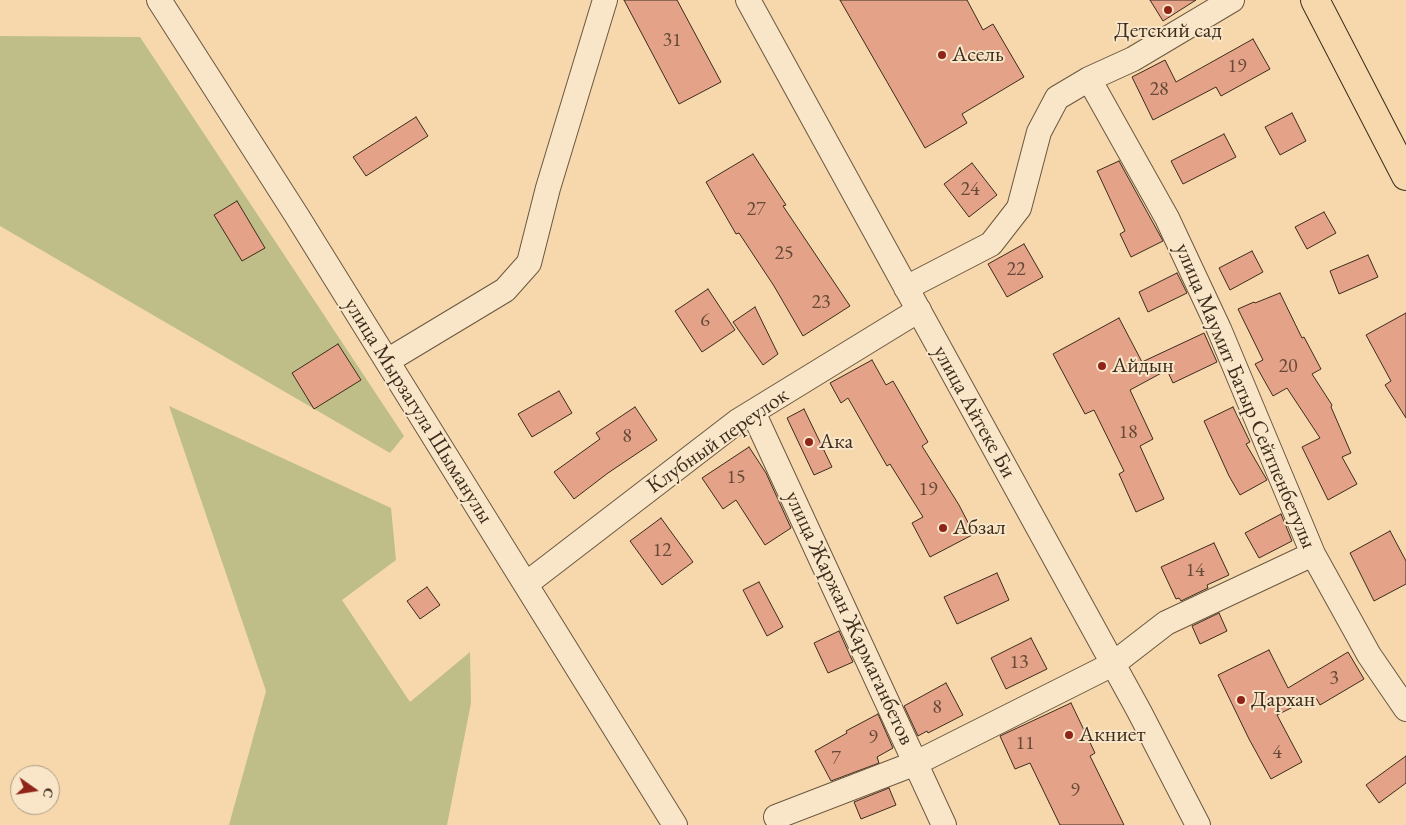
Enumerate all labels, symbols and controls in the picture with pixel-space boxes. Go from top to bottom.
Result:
marker: Детский сад [1162,4,1174,16]
place label: Детский сад [1114,18,1222,44]
house number: 31 [662,29,682,53]
place label: Асель [952,42,1004,68]
marker: Асель [936,49,948,61]
house number: 19 [1227,55,1247,79]
house number: 28 [1149,78,1169,102]
house number: 24 [960,178,980,202]
house number: 27 [746,198,766,222]
street label: улица Маумит Батыр Сейтпенбетулы [1169,239,1321,553]
house number: 25 [774,242,794,266]
house number: 22 [1006,258,1026,282]
house number: 23 [811,291,831,315]
street label: улица Мырзагула Шыманулы [338,293,498,529]
house number: 6 [700,309,710,333]
street label: улица Айтеке Би [927,341,1021,483]
place label: Айдын [1112,353,1174,379]
house number: 20 [1278,355,1298,379]
marker: Айдын [1096,360,1108,372]
street label: Клубный переулок [642,382,794,500]
house number: 18 [1118,421,1138,445]
house number: 8 [622,425,632,449]
place label: Ака [819,429,853,455]
marker: Ака [803,436,815,448]
house number: 15 [726,466,746,490]
house number: 19 [918,478,938,502]
street label: улица Жаржан Жармаганбетов [778,487,920,749]
place label: Абзал [953,515,1006,541]
marker: Абзал [937,522,949,534]
house number: 12 [652,539,672,563]
house number: 14 [1185,559,1205,583]
house number: 13 [1009,651,1029,675]
house number: 3 [1329,667,1339,691]
place label: Дархан [1251,687,1315,713]
marker: Дархан [1235,694,1247,706]
house number: 8 [932,696,942,720]
place label: Акниет [1079,722,1145,748]
house number: 9 [868,726,878,750]
marker: Акниет [1063,729,1075,741]
house number: 11 [1015,732,1035,756]
house number: 4 [1272,741,1282,765]
house number: 7 [831,747,841,771]
north arrow [10,765,60,815]
house number: 9 [1070,779,1080,803]
text: С [39,786,59,800]

